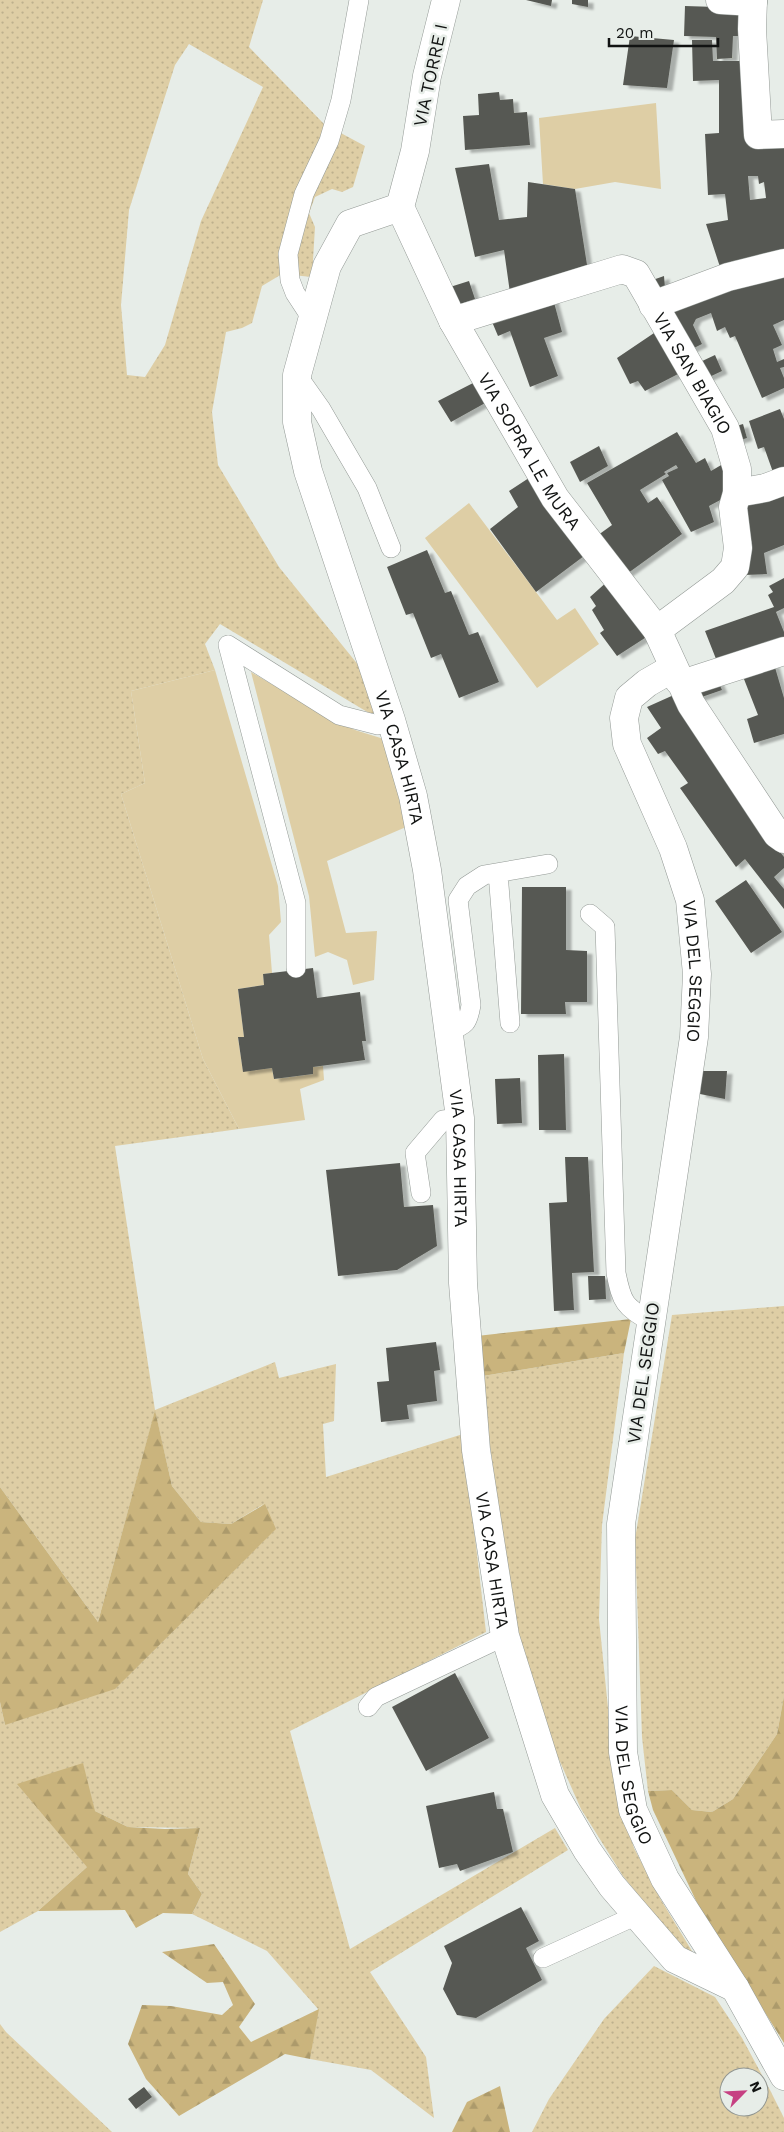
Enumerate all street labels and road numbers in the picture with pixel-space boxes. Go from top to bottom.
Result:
street label: VIA TORRE I [409,22,451,128]
street label: VIA SAN BIAGIO [650,308,737,438]
street label: VIA SOPRA LE MURA [474,369,586,534]
street label: VIA CASA HIRTA [371,688,429,826]
street label: VIA DEL SEGGIO [680,899,708,1043]
street label: VIA CASA HIRTA [446,1088,472,1227]
street label: VIA DEL SEGGIO [623,1301,663,1445]
street label: VIA CASA HIRTA [472,1490,514,1630]
street label: VIA DEL SEGGIO [612,1705,658,1848]

